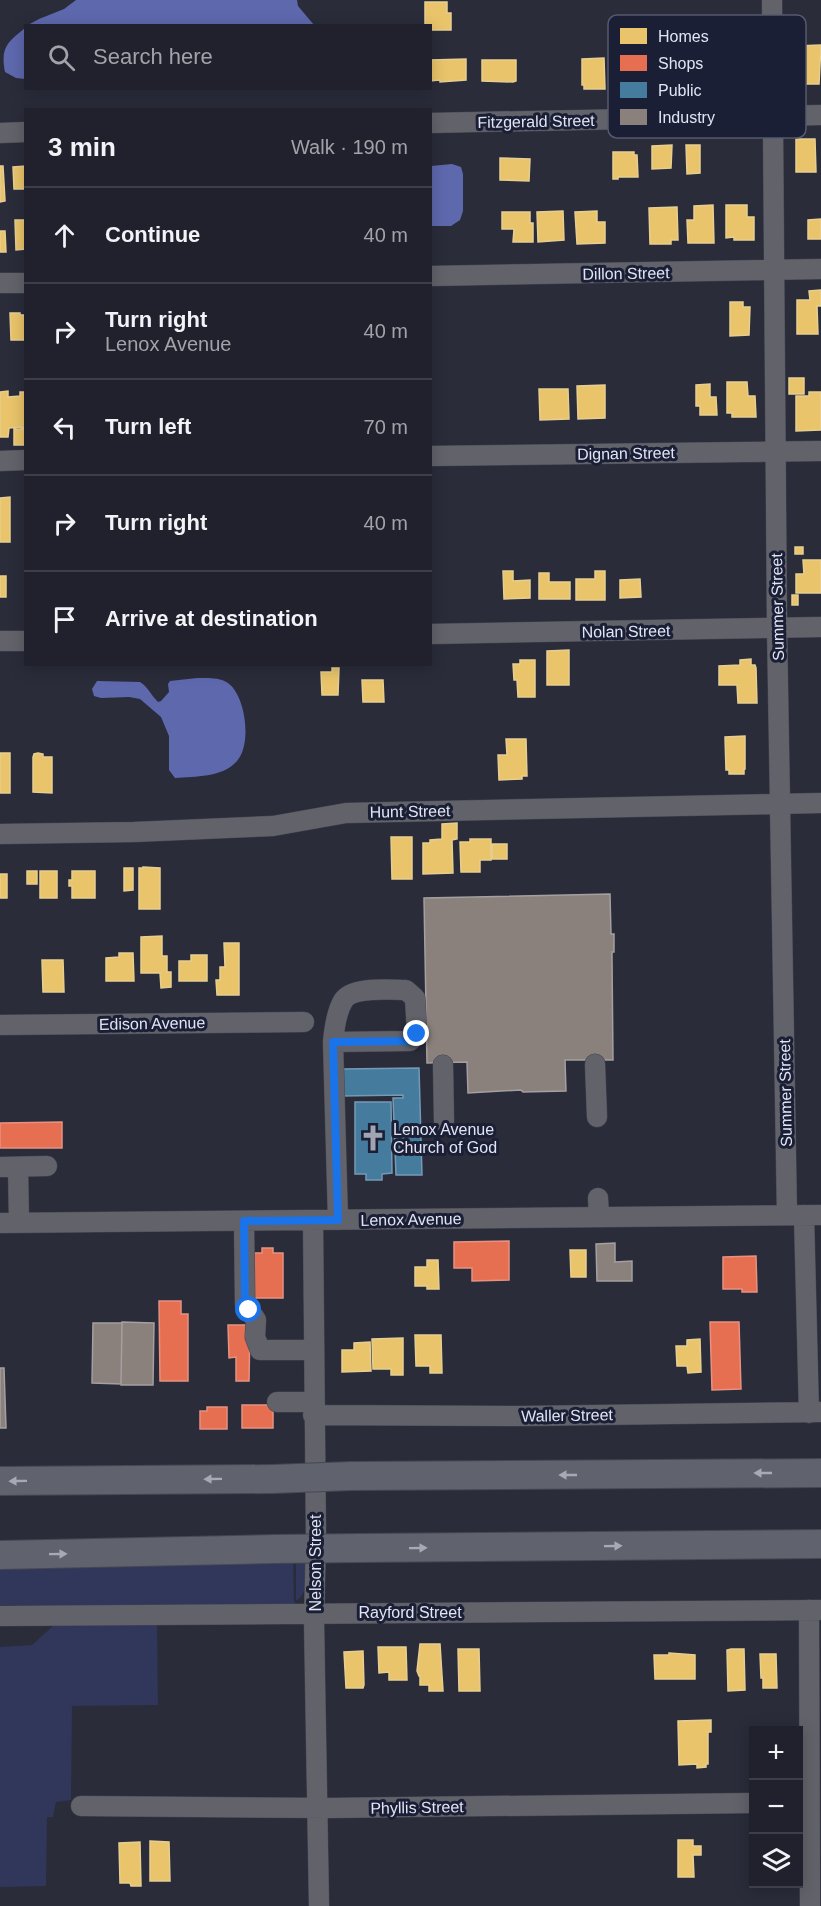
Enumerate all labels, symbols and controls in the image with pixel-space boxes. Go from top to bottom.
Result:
legend [608,15,806,138]
search box [24,24,432,90]
text: Homes [658,28,709,45]
icon: search [45,41,78,74]
text: Search here [93,44,213,69]
text: Shops [658,55,703,72]
text: Public [658,82,702,99]
text: Industry [658,109,715,126]
street label: Fitzgerald Street [477,112,595,131]
text: 3 min [48,132,116,162]
text: Walk · 190 m [291,136,408,158]
icon: ahead [48,219,81,252]
text: Continue [105,222,200,247]
text: 40 m [364,224,408,246]
street label: Dillon Street [582,264,670,283]
text: Turn right [105,307,207,332]
icon: right [48,315,81,348]
text: 40 m [364,320,408,342]
text: Lenox Avenue [105,333,231,355]
icon: left [48,411,81,444]
text: Turn left [105,414,191,439]
text: 70 m [364,416,408,438]
street label: Dignan Street [577,444,676,463]
icon: right [48,507,81,540]
text: Turn right [105,510,207,535]
text: 40 m [364,512,408,534]
street label: Summer Street [768,553,787,661]
icon: arrive [48,603,81,636]
text: Arrive at destination [105,606,318,631]
street label: Nolan Street [581,622,671,641]
street label: Hunt Street [369,802,451,821]
street label: Edison Avenue [99,1014,205,1033]
route end [403,1020,429,1046]
street label: Summer Street [776,1039,795,1147]
place label: Lenox Avenue Church of God [393,1121,497,1156]
church icon: Lenox Avenue Church of God [358,1123,388,1153]
street label: Lenox Avenue [360,1210,462,1229]
route start [235,1296,261,1322]
street label: Waller Street [521,1406,614,1425]
one-way arrow [753,1468,772,1478]
one-way arrow [558,1470,577,1480]
one-way arrow [204,1474,223,1484]
one-way arrow [9,1476,28,1486]
street label: Nelson Street [307,1514,324,1611]
one-way arrow [604,1541,623,1551]
one-way arrow [409,1543,428,1552]
one-way arrow [49,1549,68,1559]
street label: Rayford Street [358,1604,462,1621]
map controls [749,1726,803,1888]
button: + [749,1726,803,1780]
button: − [749,1780,803,1834]
street label: Phyllis Street [370,1798,464,1817]
button: layers [749,1834,803,1888]

